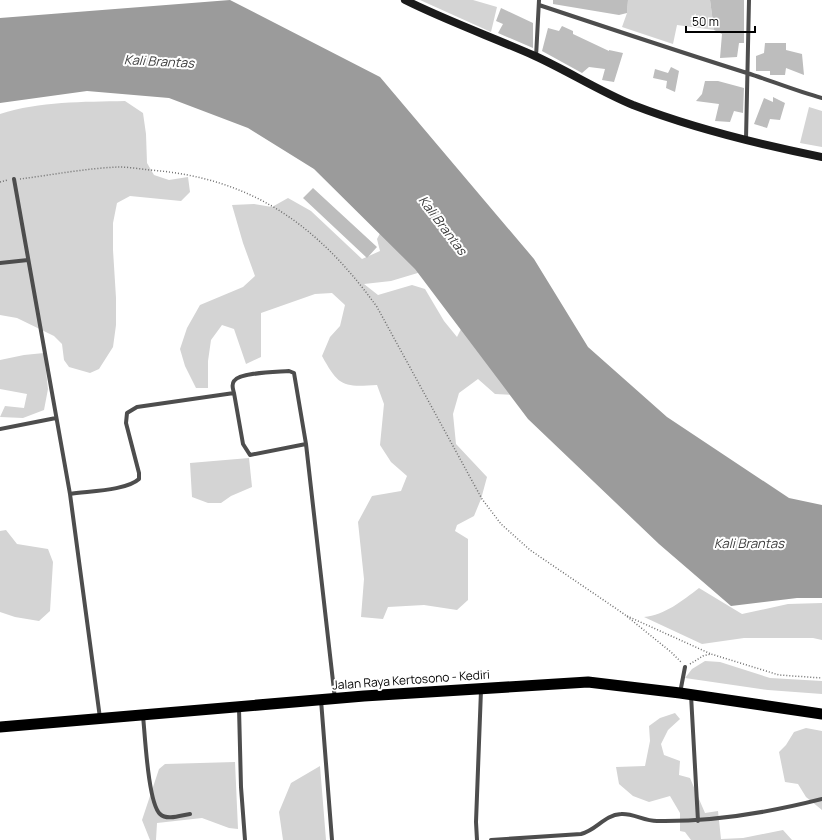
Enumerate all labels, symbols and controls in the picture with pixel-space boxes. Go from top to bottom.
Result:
scale bar [686,8,755,34]
text: 50 m [692,13,719,30]
water label: Kali Brantas [123,50,196,72]
water label: Kali Brantas [415,192,472,259]
water label: Kali Brantas [714,534,785,552]
street label: Jalan Raya Kertosono - Kediri [332,666,490,693]

